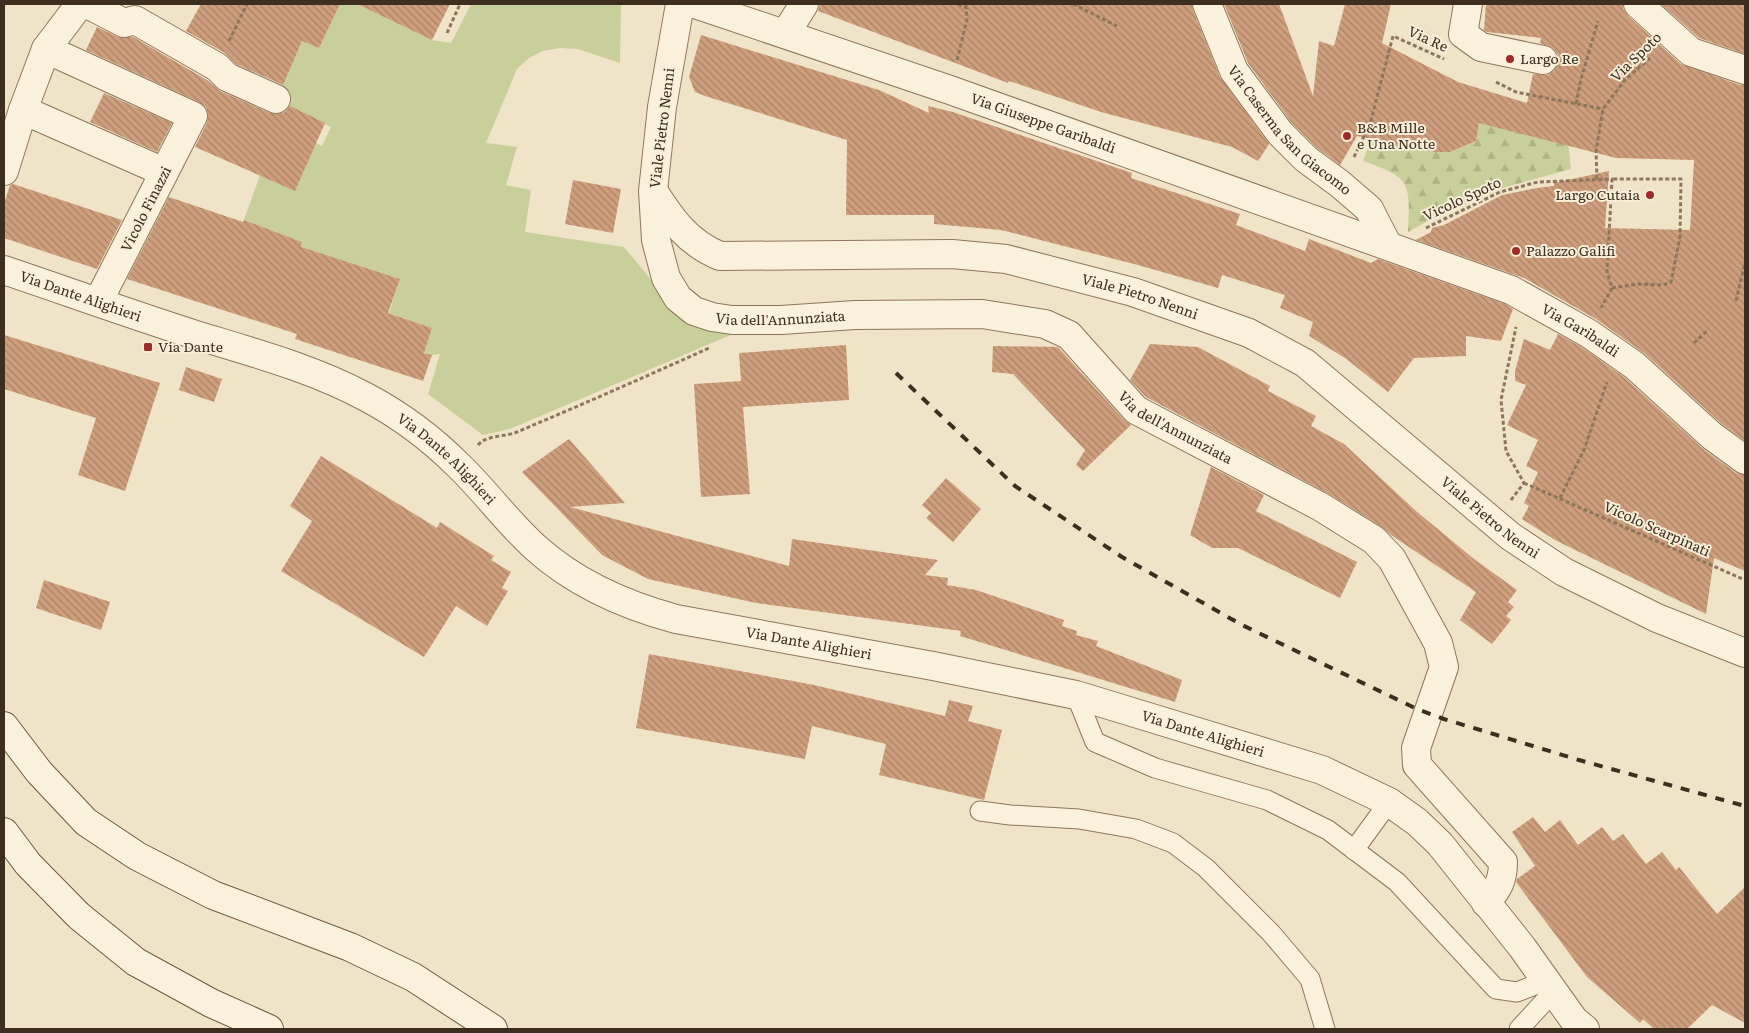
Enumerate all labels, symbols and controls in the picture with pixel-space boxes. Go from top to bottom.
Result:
street label: Via Re [1405,20,1452,56]
street label: Via Spoto [1605,27,1665,86]
place label: Largo Re [1520,48,1578,68]
marker: Largo Re [1504,53,1516,65]
street label: Via Caserma San Giacomo [1224,60,1356,199]
street label: Viale Pietro Nenni [644,66,678,189]
street label: Via Giuseppe Garibaldi [968,87,1119,157]
place label: B&B Mille e Una Notte [1357,117,1435,153]
marker: B&B Mille e Una Notte [1341,130,1353,142]
street label: Vicolo Finazzi [115,162,175,255]
street label: Vicolo Spoto [1419,171,1504,225]
place label: Largo Cutaia [1555,184,1640,204]
marker: Largo Cutaia [1644,189,1656,201]
place label: Palazzo Galifi [1526,240,1615,260]
marker: Palazzo Galifi [1510,245,1522,257]
street label: Via Dante Alighieri [17,265,145,326]
street label: Viale Pietro Nenni [1080,268,1202,323]
street label: Via Garibaldi [1538,298,1624,361]
street label: Via dell'Annunziata [714,305,846,329]
place label: Via Dante [158,336,223,356]
marker: Via Dante [142,341,154,353]
street label: Via dell'Annunziata [1114,386,1237,468]
street label: Via Dante Alighieri [394,408,501,509]
street label: Viale Pietro Nenni [1437,471,1544,562]
street label: Vicolo Scarpinati [1601,496,1714,561]
street label: Via Dante Alighieri [744,621,874,664]
street label: Via Dante Alighieri [1139,705,1267,761]

